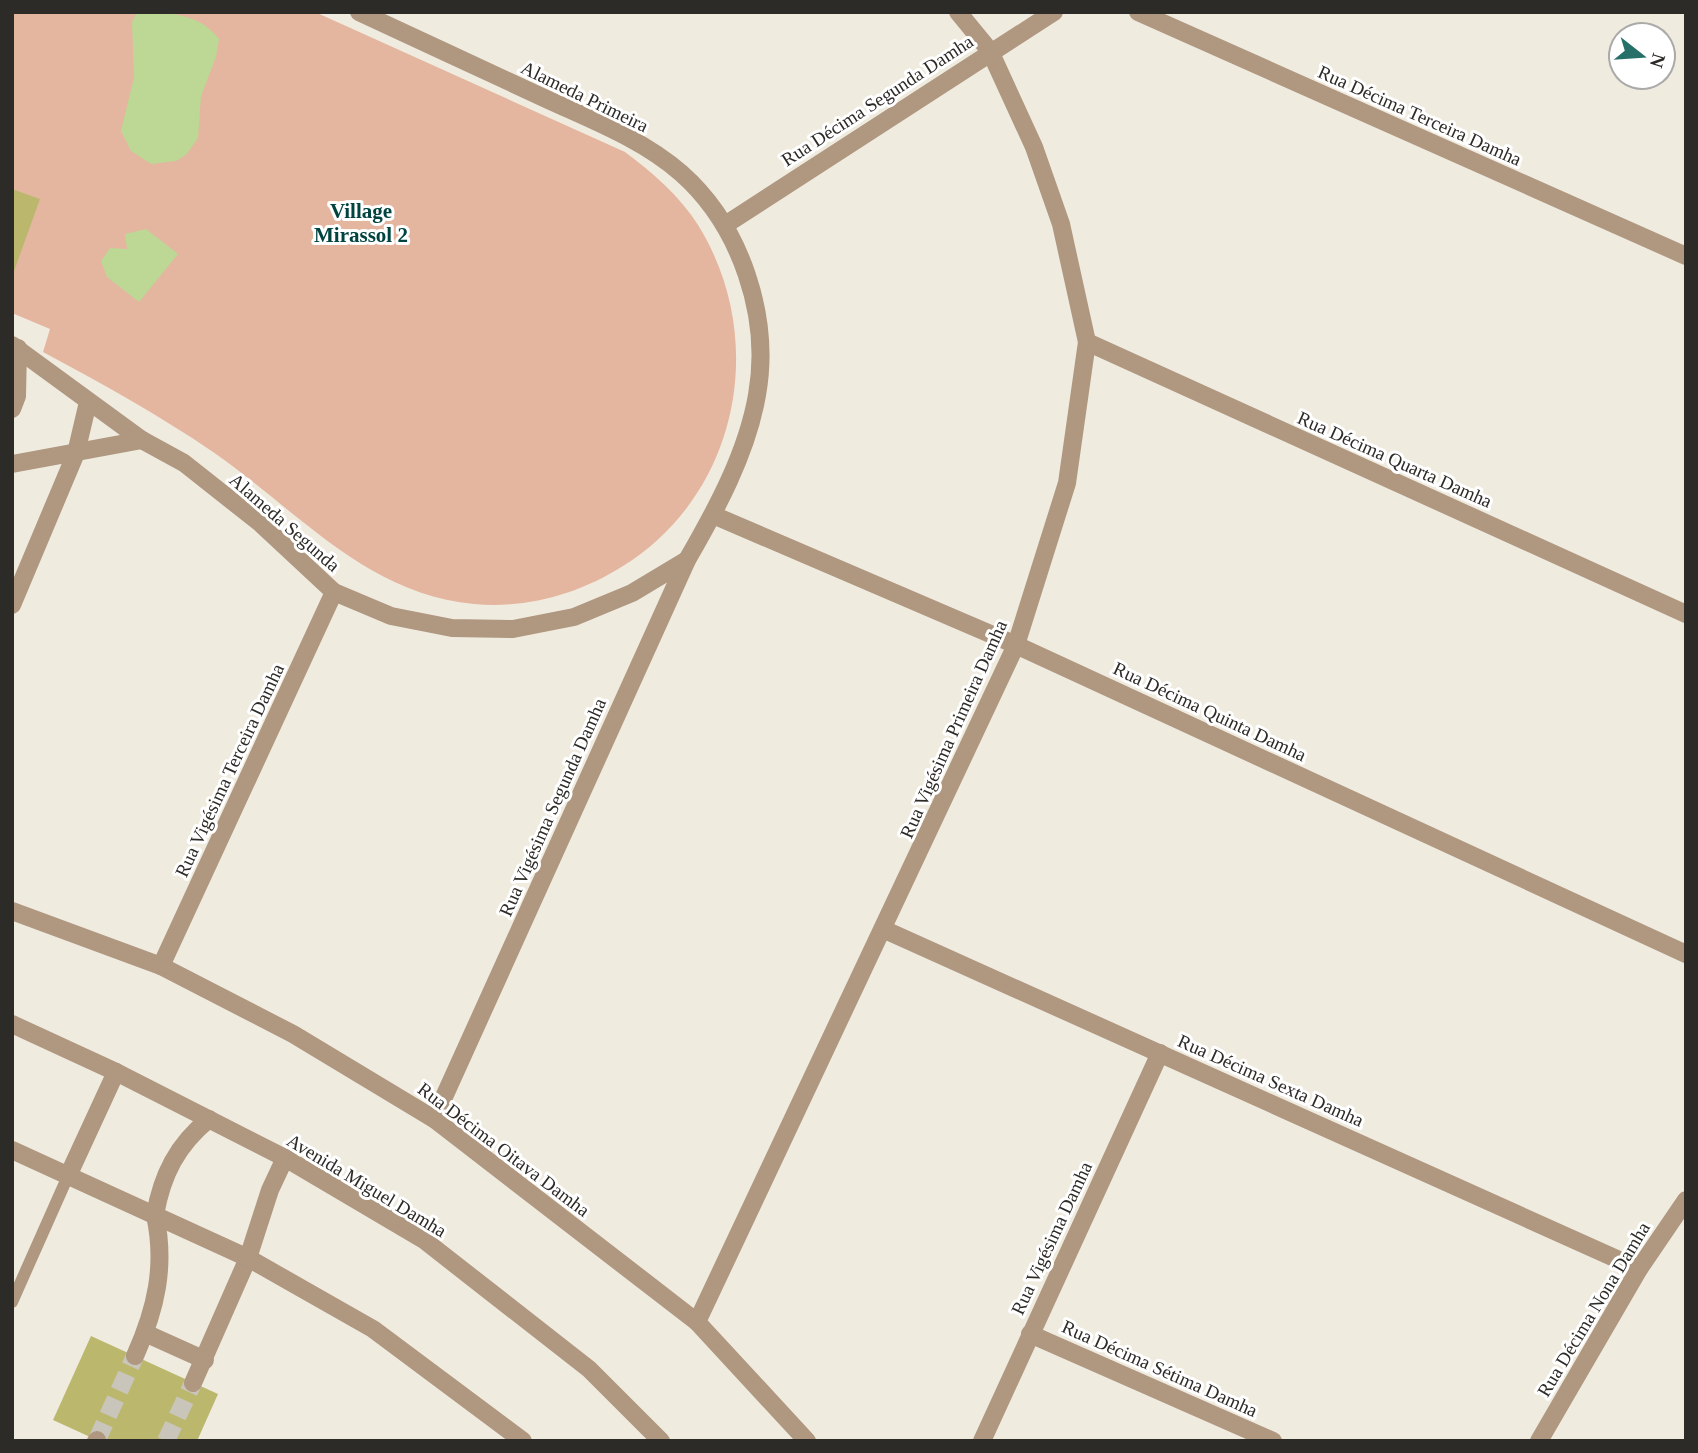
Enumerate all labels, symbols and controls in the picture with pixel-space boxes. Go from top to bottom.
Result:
north arrow [1607,21,1677,91]
street label: Rua Décima Segunda Damha [778,30,977,170]
text: N [1646,51,1670,71]
street label: Alameda Primeira [518,57,652,137]
street label: Rua Décima Terceira Damha [1315,61,1525,170]
district label: Village Mirassol 2 [314,199,408,247]
street label: Rua Décima Quarta Damha [1294,407,1496,512]
street label: Alameda Segunda [225,469,344,576]
street label: Rua Vigésima Primeira Damha [896,616,1011,841]
street label: Rua Décima Quinta Damha [1110,657,1310,766]
street label: Rua Vigésima Terceira Damha [171,660,288,880]
street label: Rua Vigésima Segunda Damha [495,694,610,920]
street label: Rua Décima Sexta Damha [1175,1030,1367,1131]
street label: Rua Décima Oitava Damha [414,1078,594,1221]
street label: Avenida Miguel Damha [283,1130,451,1242]
street label: Rua Vigésima Damha [1007,1158,1096,1318]
street label: Rua Décima Nona Damha [1533,1218,1654,1400]
street label: Rua Décima Sétima Damha [1059,1316,1261,1421]

